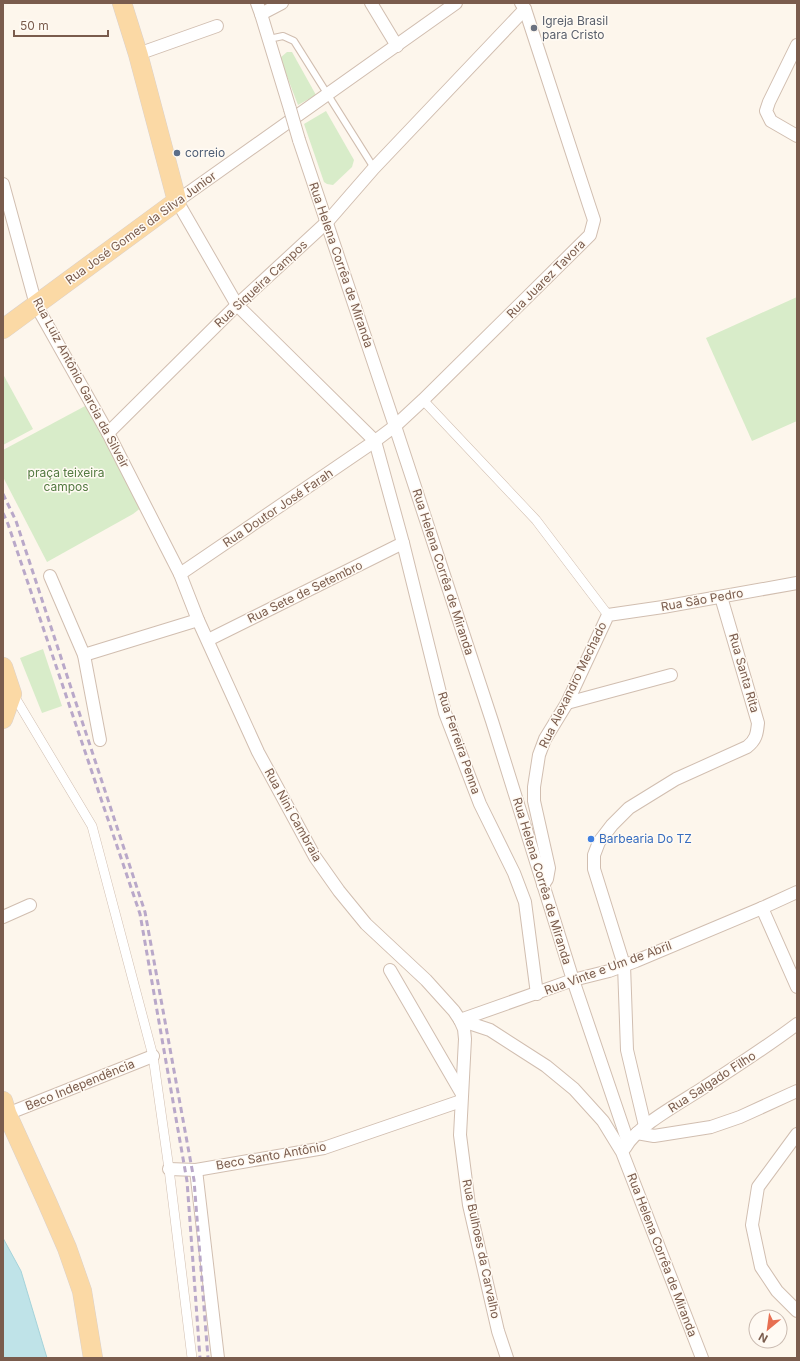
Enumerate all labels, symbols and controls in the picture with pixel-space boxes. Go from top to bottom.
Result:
scale bar [14,12,108,38]
place label: Igreja Brasil para Cristo [542,13,608,42]
text: 50 m [20,18,49,33]
marker: Igreja Brasil para Cristo [529,23,539,33]
place label: correio [185,145,225,160]
marker: correio [172,148,182,158]
street label: Rua José Gomes da Silva Junior [62,168,219,287]
street label: Rua Helena Corrêa de Miranda [306,180,377,350]
street label: Rua Juarez Tavora [503,236,588,321]
street label: Rua Siqueira Campos [211,237,310,331]
street label: Rua Luiz Antônio Garcia da Silveir [30,295,133,471]
park label: praça teixeira campos [28,465,104,494]
street label: Rua Doutor José Farah [220,465,336,550]
street label: Rua Helena Corrêa de Miranda [409,487,478,657]
street label: Rua Sete de Setembro [245,557,365,626]
street label: Rua São Pedro [660,585,744,614]
street label: Rua Alexandro Mechado [535,619,610,750]
street label: Rua Santa Rita [726,631,763,714]
street label: Rua Ferreira Penna [435,690,484,796]
street label: Rua Nini Cambraia [262,765,325,864]
street label: Rua Helena Corrêa de Miranda [510,795,575,966]
place label: Barbearia Do TZ [599,831,692,846]
marker: Barbearia Do TZ [586,834,596,844]
street label: Rua Vinte e Um de Abril [542,937,674,998]
street label: Rua Salgado Filho [665,1048,758,1116]
street label: Beco Independência [23,1056,137,1113]
street label: Beco Santo Antônio [215,1138,327,1173]
street label: Rua Helena Corrêa de Miranda [624,1171,701,1339]
street label: Rua Bulhoes da Carvalho [459,1178,504,1320]
north arrow [748,1309,788,1349]
text: N [756,1330,770,1346]

